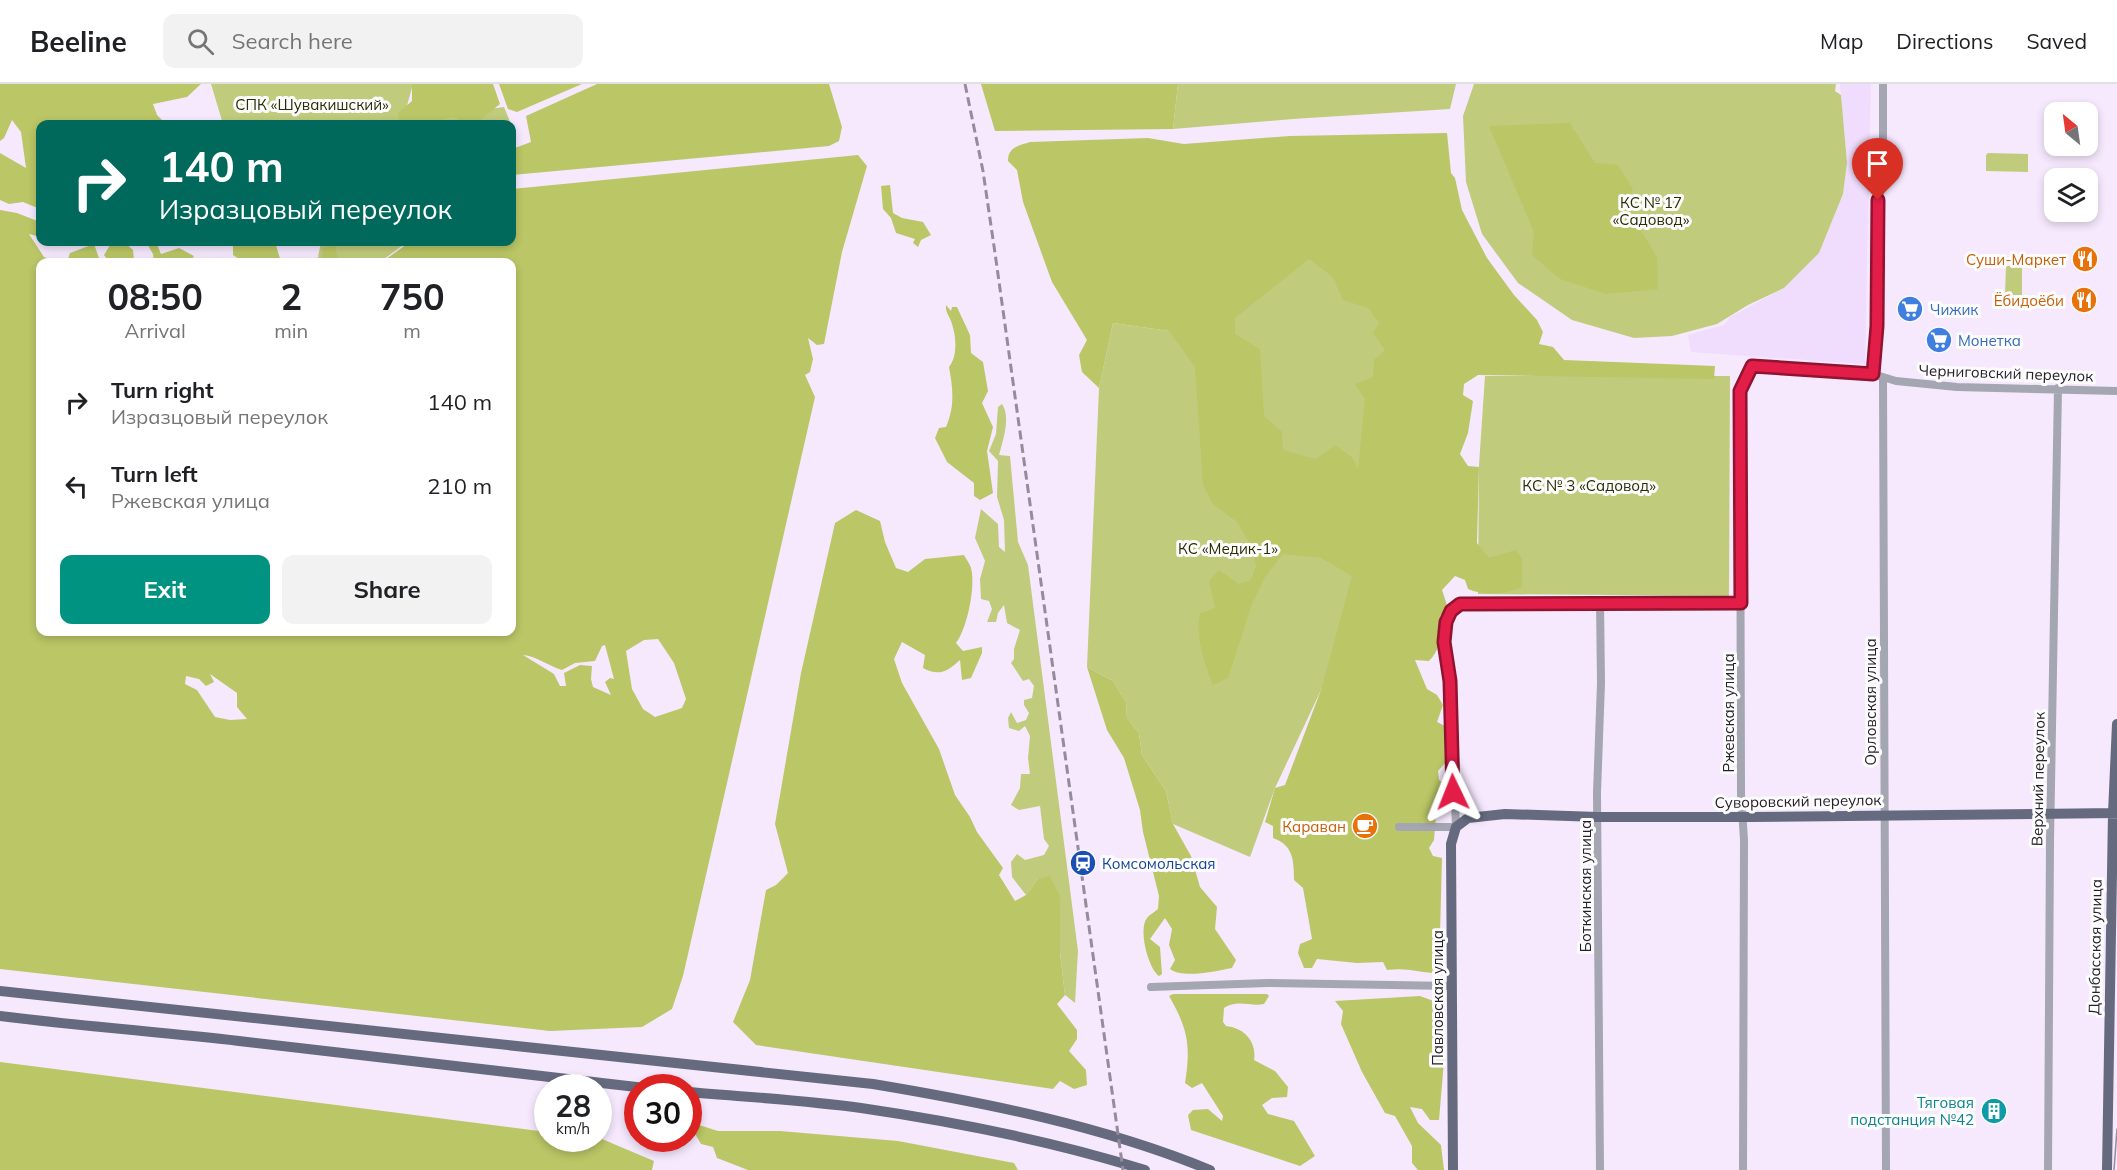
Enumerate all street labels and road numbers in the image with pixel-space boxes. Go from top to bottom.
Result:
street label: Черниговский переулок [1918,360,2095,386]
street label: Орловская улица [1861,638,1880,766]
street label: Ржевская улица [1719,653,1738,773]
street label: Верхний переулок [2027,711,2049,846]
street label: Суворовский переулок [1714,790,1882,812]
street label: Боткинская улица [1576,820,1595,952]
street label: Донбасская улица [2084,879,2106,1015]
street label: Павловская улица [1428,930,1447,1066]

